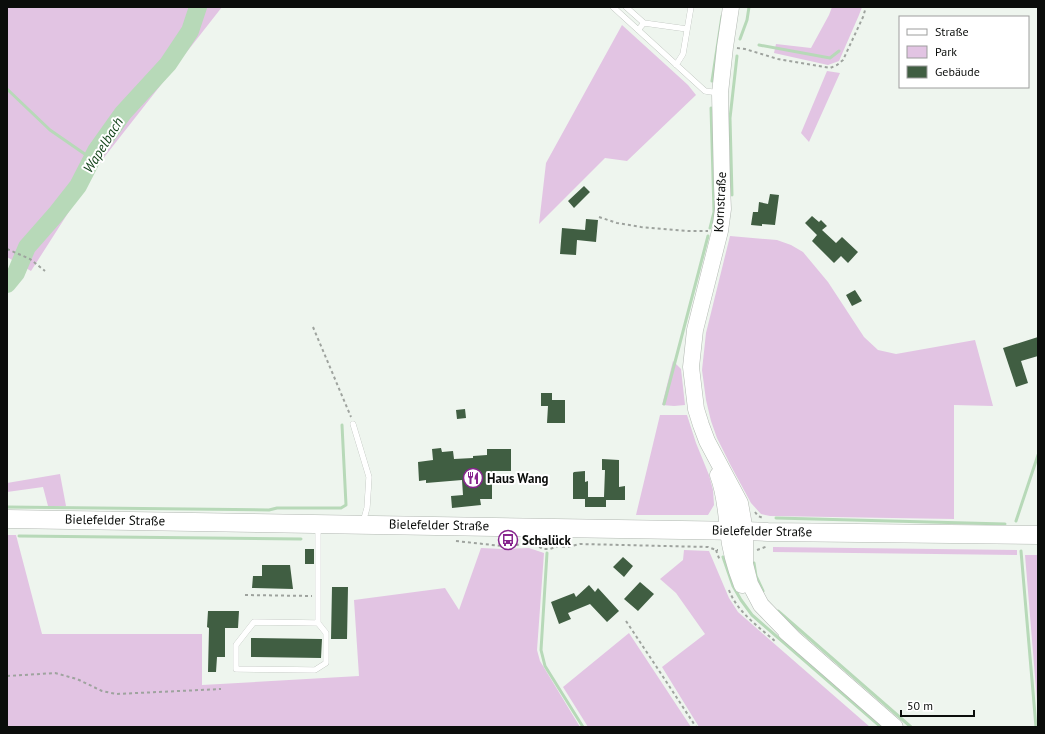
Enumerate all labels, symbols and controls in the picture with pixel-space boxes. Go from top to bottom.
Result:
legend [899,16,1029,88]
text: Straße [935,24,969,39]
text: Park [935,44,957,59]
text: Gebäude [935,64,980,79]
water label: Wapelbach [79,114,127,176]
street label: Kornstraße [710,171,730,233]
restaurant icon: Haus Wang [462,467,484,489]
place label: Haus Wang [487,470,548,487]
street label: Bielefelder Straße [65,511,165,529]
street label: Bielefelder Straße [389,516,489,534]
street label: Bielefelder Straße [712,522,812,540]
bus stop icon: Schalück [497,529,519,551]
place label: Schalück [522,532,571,549]
scale bar [901,692,974,718]
text: 50 m [907,698,933,713]

